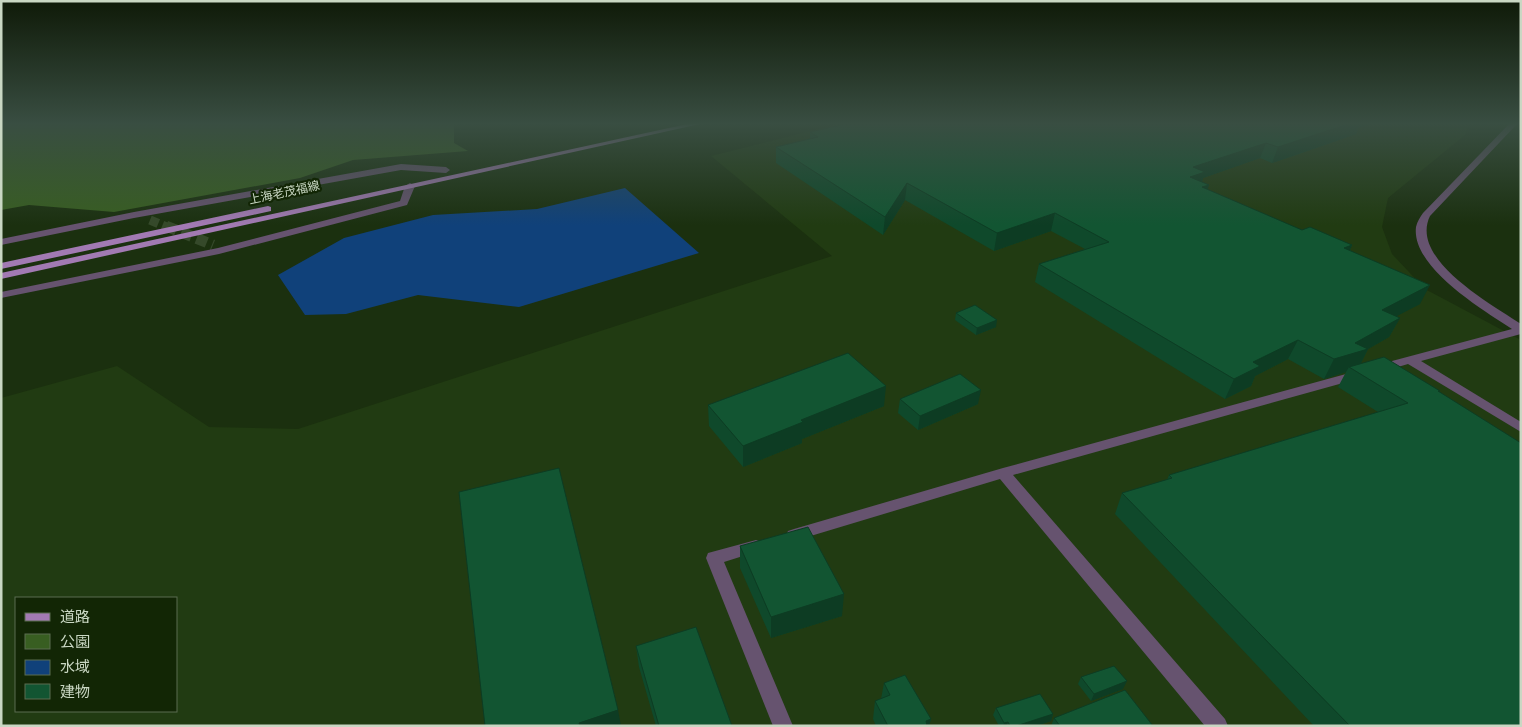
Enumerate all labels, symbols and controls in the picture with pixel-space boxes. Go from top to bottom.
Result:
street label: 上海老茂福線 [247,177,321,207]
legend [15,597,178,712]
text: 道路 [60,607,90,626]
text: 公園 [60,632,90,651]
text: 水域 [60,657,90,676]
text: 建物 [60,682,90,701]

